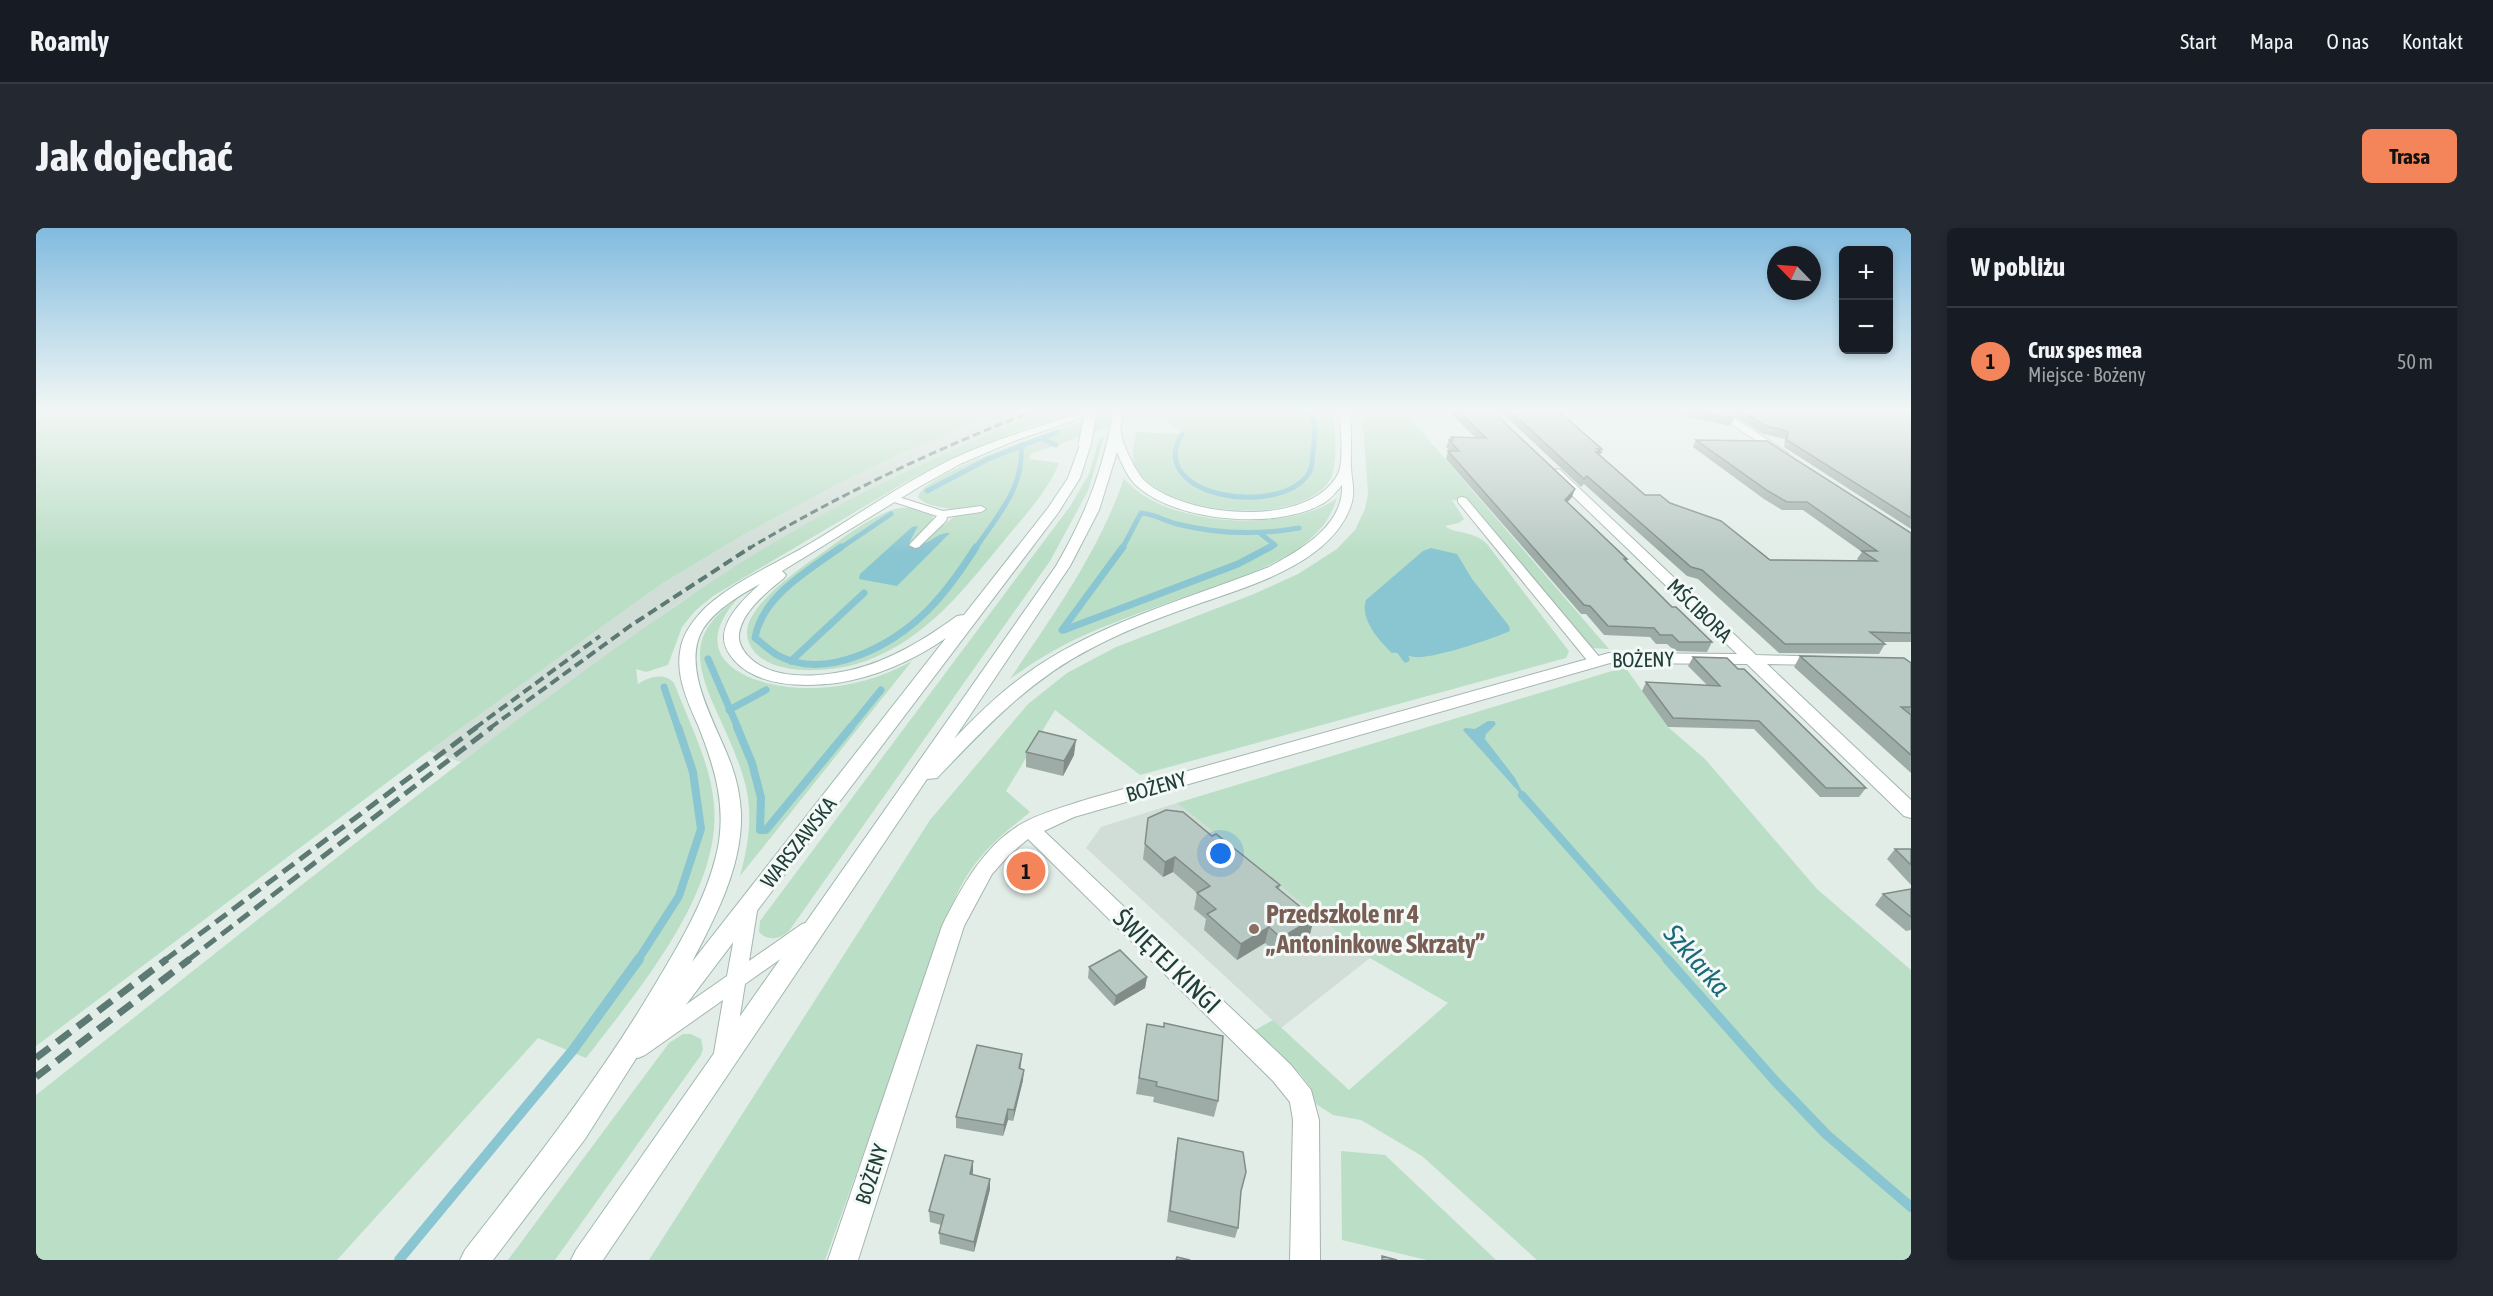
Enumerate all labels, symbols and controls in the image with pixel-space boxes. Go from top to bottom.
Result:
text: Roamly [30,25,109,57]
text: Start [2180,29,2217,53]
text: Mapa [2250,29,2293,53]
text: O nas [2326,29,2369,53]
text: Kontakt [2402,29,2463,53]
button: Trasa [2362,129,2457,183]
text: Jak dojechać [36,132,232,180]
north arrow [1767,246,1821,300]
map controls [1839,246,1893,354]
button: + [1839,246,1893,300]
text: W pobliżu [1971,252,2065,282]
button: − [1839,300,1893,354]
text: Crux spes mea [2028,337,2142,363]
text: 1 [1986,350,1995,373]
text: 50 m [2397,350,2433,373]
text: Miejsce · Bożeny [2028,363,2146,386]
street label: MŚCIBORA [1663,573,1738,647]
street label: BOŻENY [1612,646,1675,672]
street label: BOŻENY [1123,766,1190,806]
street label: WARSZAWSKA [755,791,841,892]
your location [1206,839,1235,868]
pin: 1 [1006,848,1046,894]
place label: Przedszkole nr 4 „Antoninkowe Skrzaty” [1265,899,1485,959]
street label: ŚWIĘTEJ KINGI [1107,903,1227,1019]
water label: Szklarka [1657,917,1737,1002]
marker: Przedszkole nr 4 „Antoninkowe Skrzaty” [1247,922,1261,936]
street label: BOŻENY [850,1140,892,1207]

